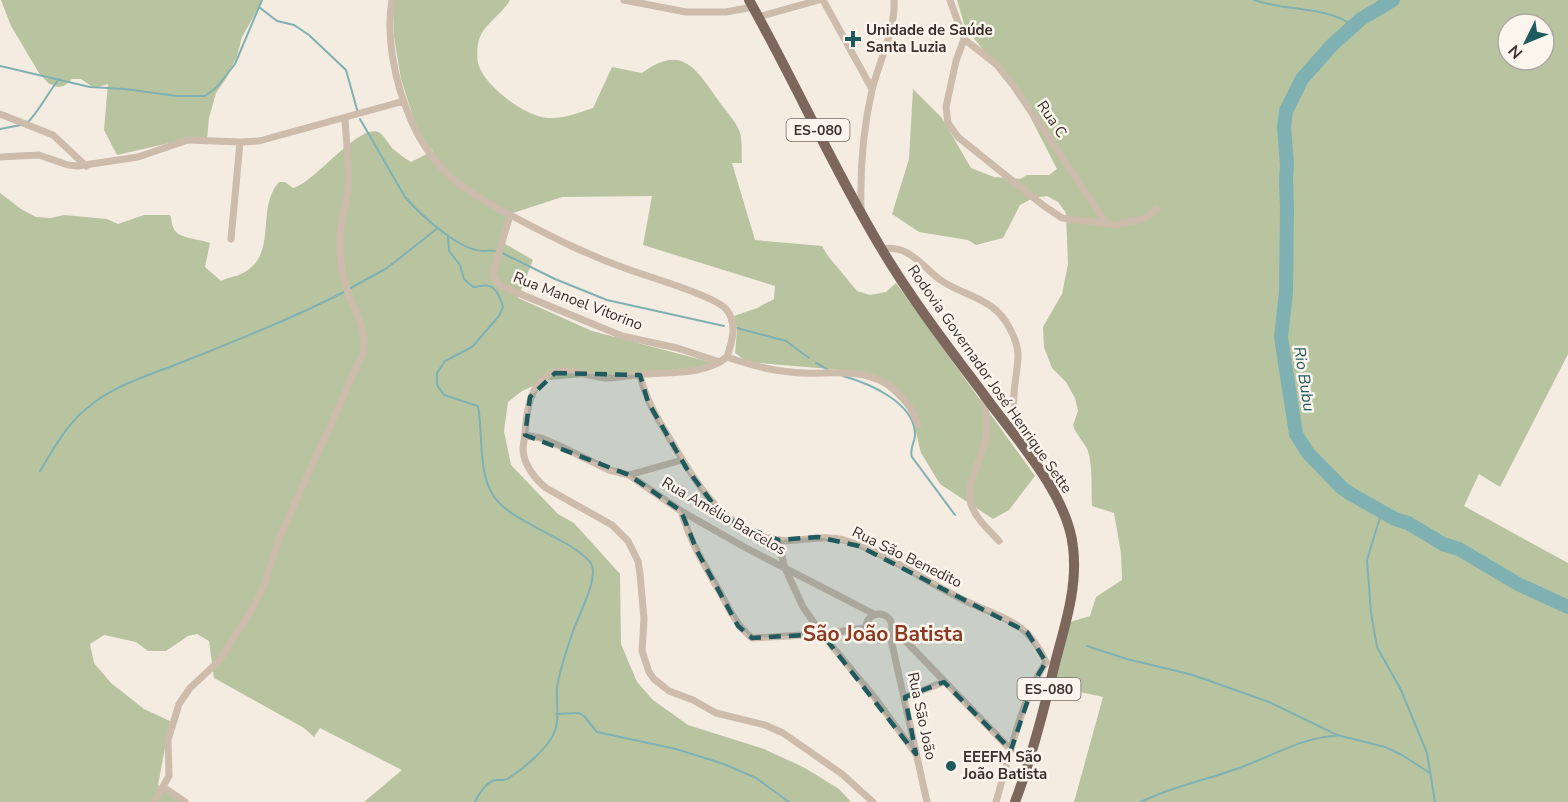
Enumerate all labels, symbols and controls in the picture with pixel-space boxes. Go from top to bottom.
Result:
north arrow [1496,12,1556,72]
place label: Unidade de Saúde Santa Luzia [866,20,993,57]
marker: Unidade de Saúde Santa Luzia [844,30,862,48]
text: N [1504,40,1528,63]
street label: Rua C [1032,97,1072,141]
road number: ES-080 [786,119,850,141]
street label: Rodovia Governador José Henrique Sette [903,261,1077,497]
street label: Rua Manoel Vitorino [510,267,646,335]
water label: Rio Bubu [1288,345,1320,413]
street label: Rua Amélio Barcelos [658,472,790,560]
street label: Rua São Benedito [849,522,965,592]
district label: São João Batista [803,620,963,648]
street label: Rua São João [903,670,941,762]
road number: ES-080 [1018,678,1080,700]
place label: EEEFM São João Batista [962,747,1047,784]
marker: EEEFM São João Batista [944,759,958,773]

